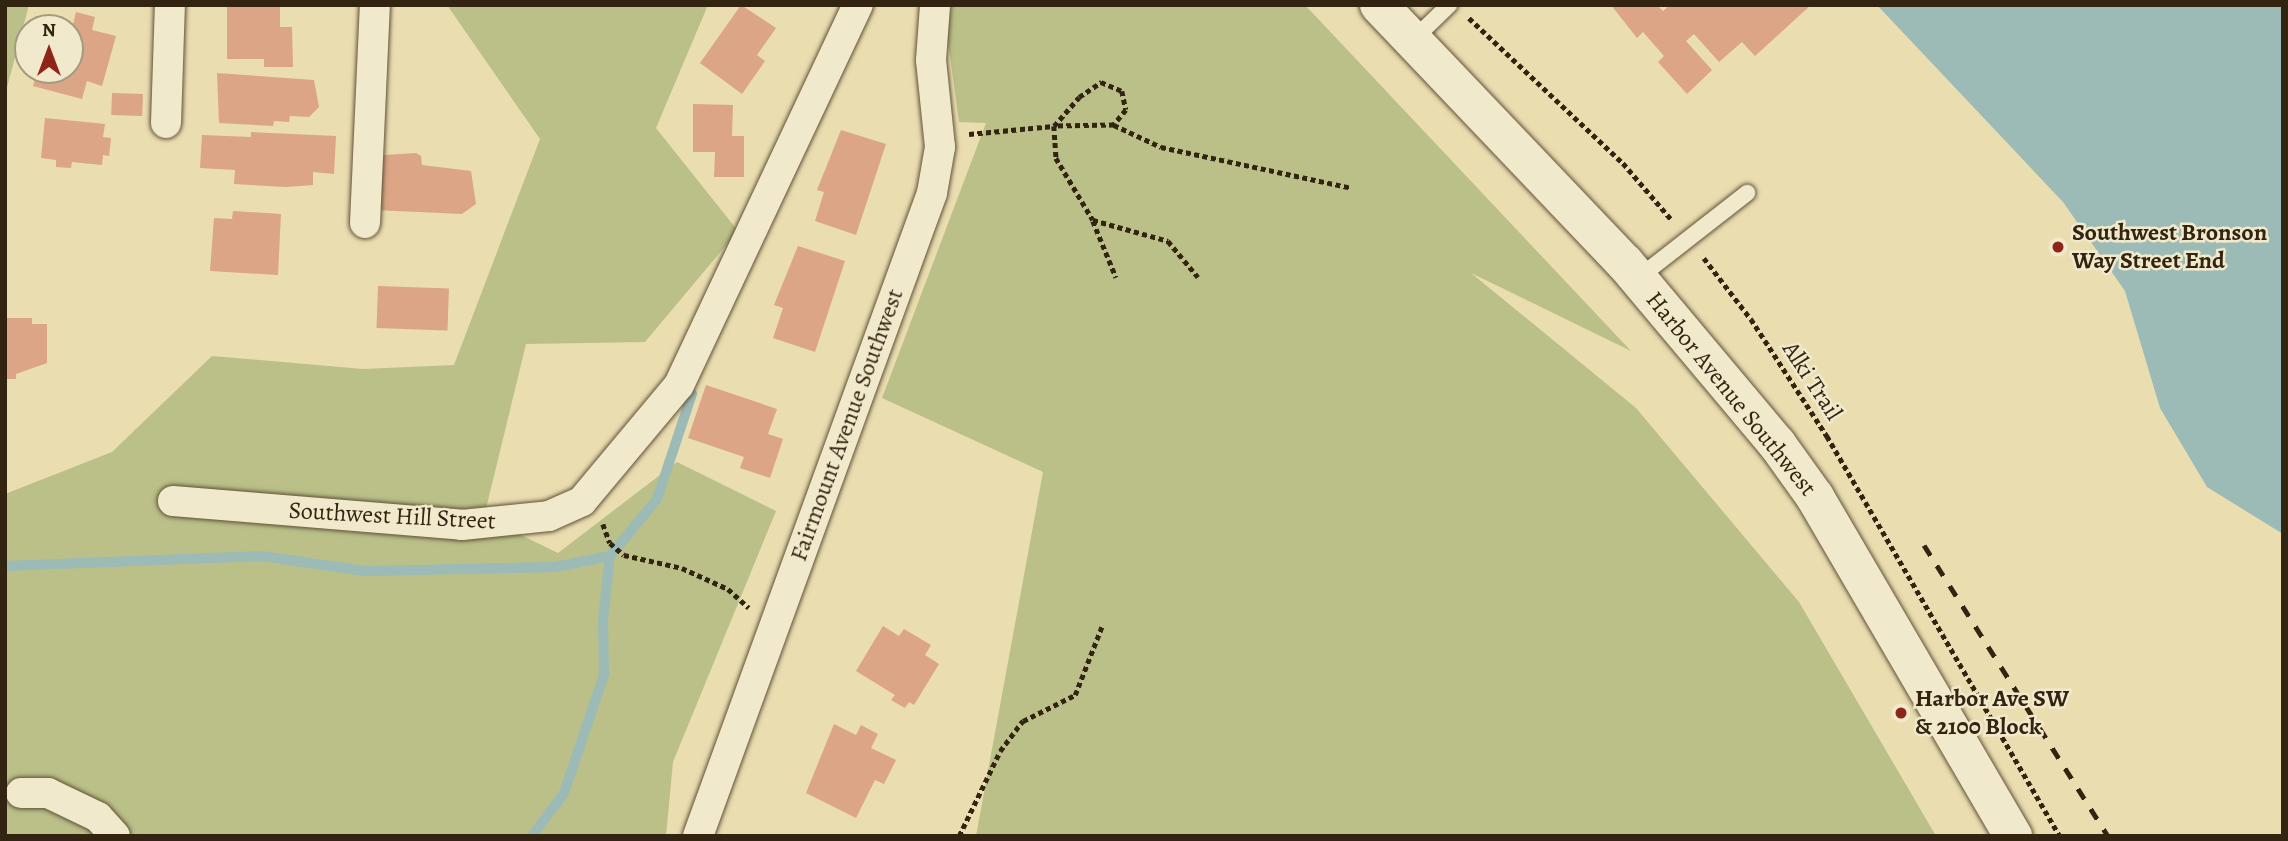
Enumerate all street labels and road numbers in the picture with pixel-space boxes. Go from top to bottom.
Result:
street label: Fairmount Avenue Southwest [784,285,910,565]
street label: Harbor Avenue Southwest [1640,286,1822,502]
street label: Alki Trail [1776,336,1848,426]
street label: Southwest Hill Street [288,496,496,536]

